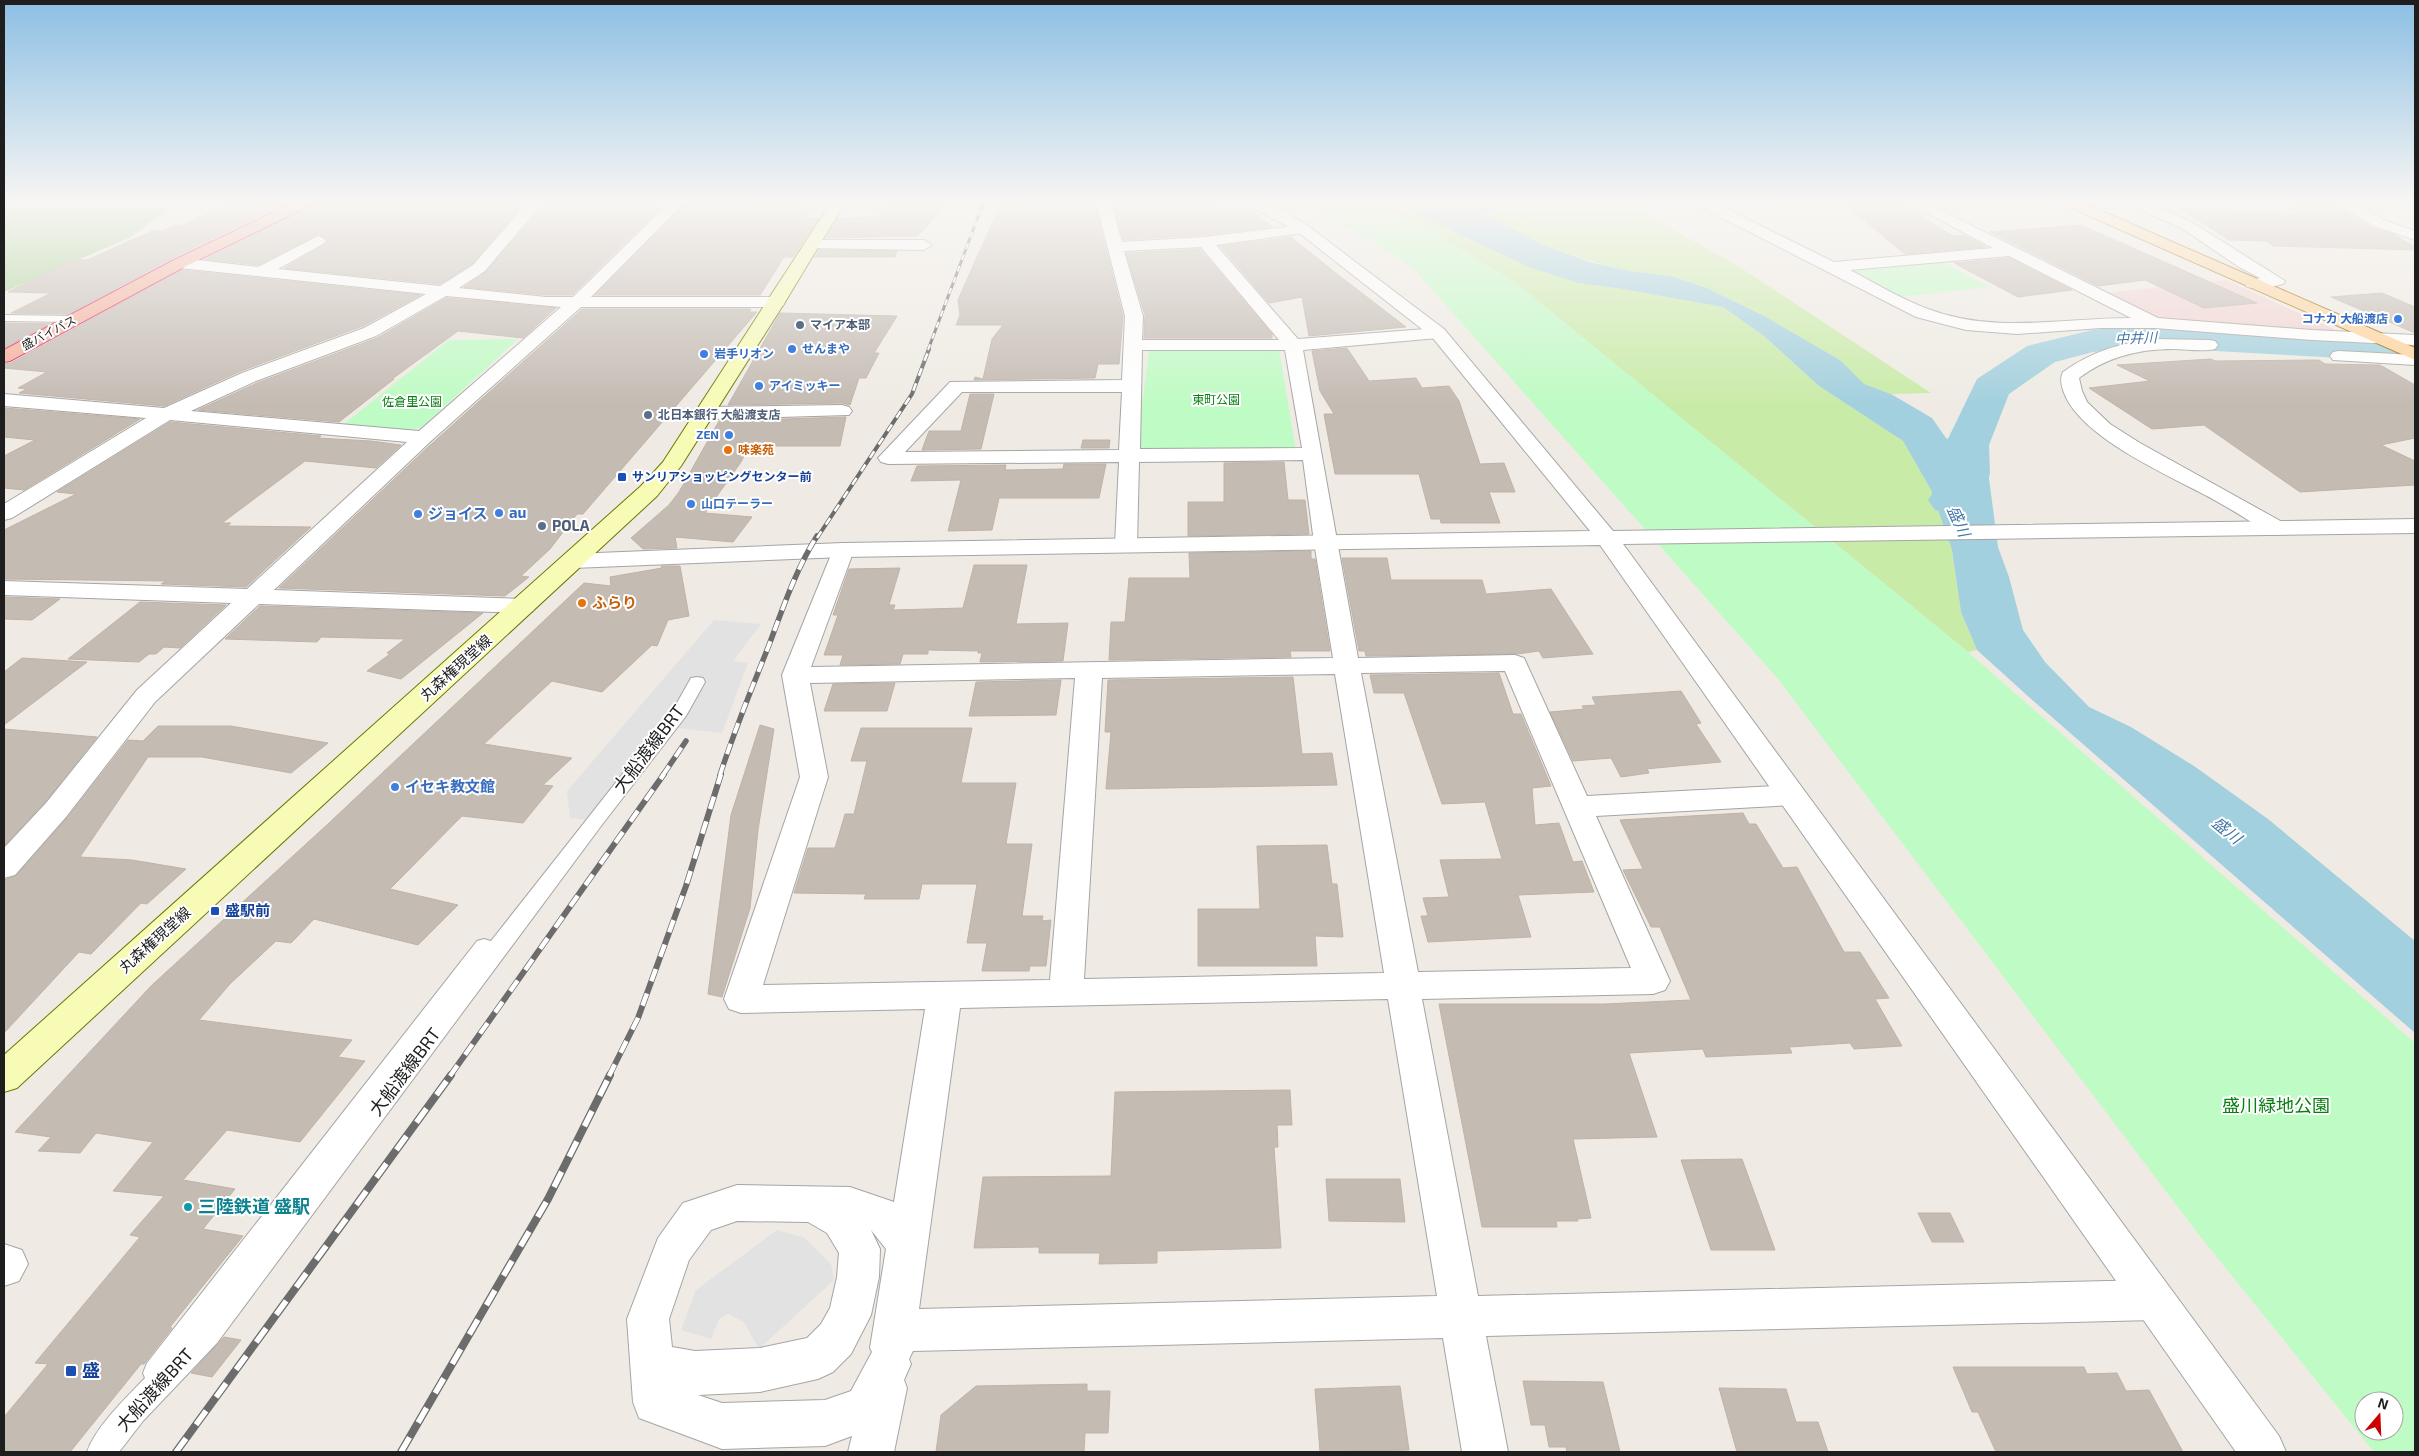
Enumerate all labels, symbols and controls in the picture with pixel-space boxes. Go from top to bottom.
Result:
place label: コナカ 大船渡店 [2301,311,2388,325]
street label: 盛バイパス [19,312,78,352]
marker: コナカ 大船渡店 [2392,313,2404,325]
place label: マイア本部 [810,317,870,331]
marker: マイア本部 [794,319,806,331]
water label: 中井川 [2115,328,2159,347]
place label: せんまや [802,341,850,355]
marker: せんまや [786,343,798,355]
place label: 岩手リオン [714,346,774,360]
marker: 岩手リオン [698,348,710,360]
place label: アイミッキー [769,378,840,392]
marker: アイミッキー [753,380,765,392]
park label: 東町公園 [1192,392,1240,406]
park label: 佐倉里公園 [382,394,442,408]
place label: 北日本銀行 大船渡支店 [658,407,781,421]
marker: 北日本銀行 大船渡支店 [642,409,654,421]
place label: ZEN [696,427,719,441]
marker: ZEN [723,429,735,441]
place label: 味楽苑 [738,442,774,456]
marker: 味楽苑 [722,444,734,456]
place label: サンリアショッピングセンター前 [632,469,812,483]
marker: サンリアショッピングセンター前 [616,471,628,483]
place label: 山口テーラー [701,496,773,510]
marker: 山口テーラー [685,498,697,510]
water label: 盛川 [1944,502,1975,541]
place label: au [509,503,526,521]
place label: ジョイス [428,504,488,522]
marker: au [493,507,505,519]
marker: ジョイス [412,508,424,520]
place label: POLA [552,516,590,534]
marker: POLA [536,520,548,532]
place label: ふらり [592,593,637,611]
marker: ふらり [576,597,588,609]
street label: 丸森権現堂線 [416,630,495,704]
street label: 大船渡線BRT [608,700,689,797]
place label: イセキ教文館 [405,777,495,795]
marker: イセキ教文館 [389,781,401,793]
water label: 盛川 [2209,812,2247,848]
place label: 盛駅前 [225,901,270,919]
street label: 丸森権現堂線 [115,902,194,976]
marker: 盛駅前 [209,905,221,917]
street label: 大船渡線BRT [364,1023,445,1120]
park label: 盛川緑地公園 [2222,1094,2330,1116]
place label: 三陸鉄道 盛駅 [198,1195,310,1217]
marker: 三陸鉄道 盛駅 [182,1201,194,1213]
street label: 大船渡線BRT [111,1343,198,1436]
place label: 盛 [82,1359,100,1381]
marker: 盛 [64,1364,78,1378]
north arrow [2354,1391,2404,1441]
text: N [2376,1394,2391,1413]

